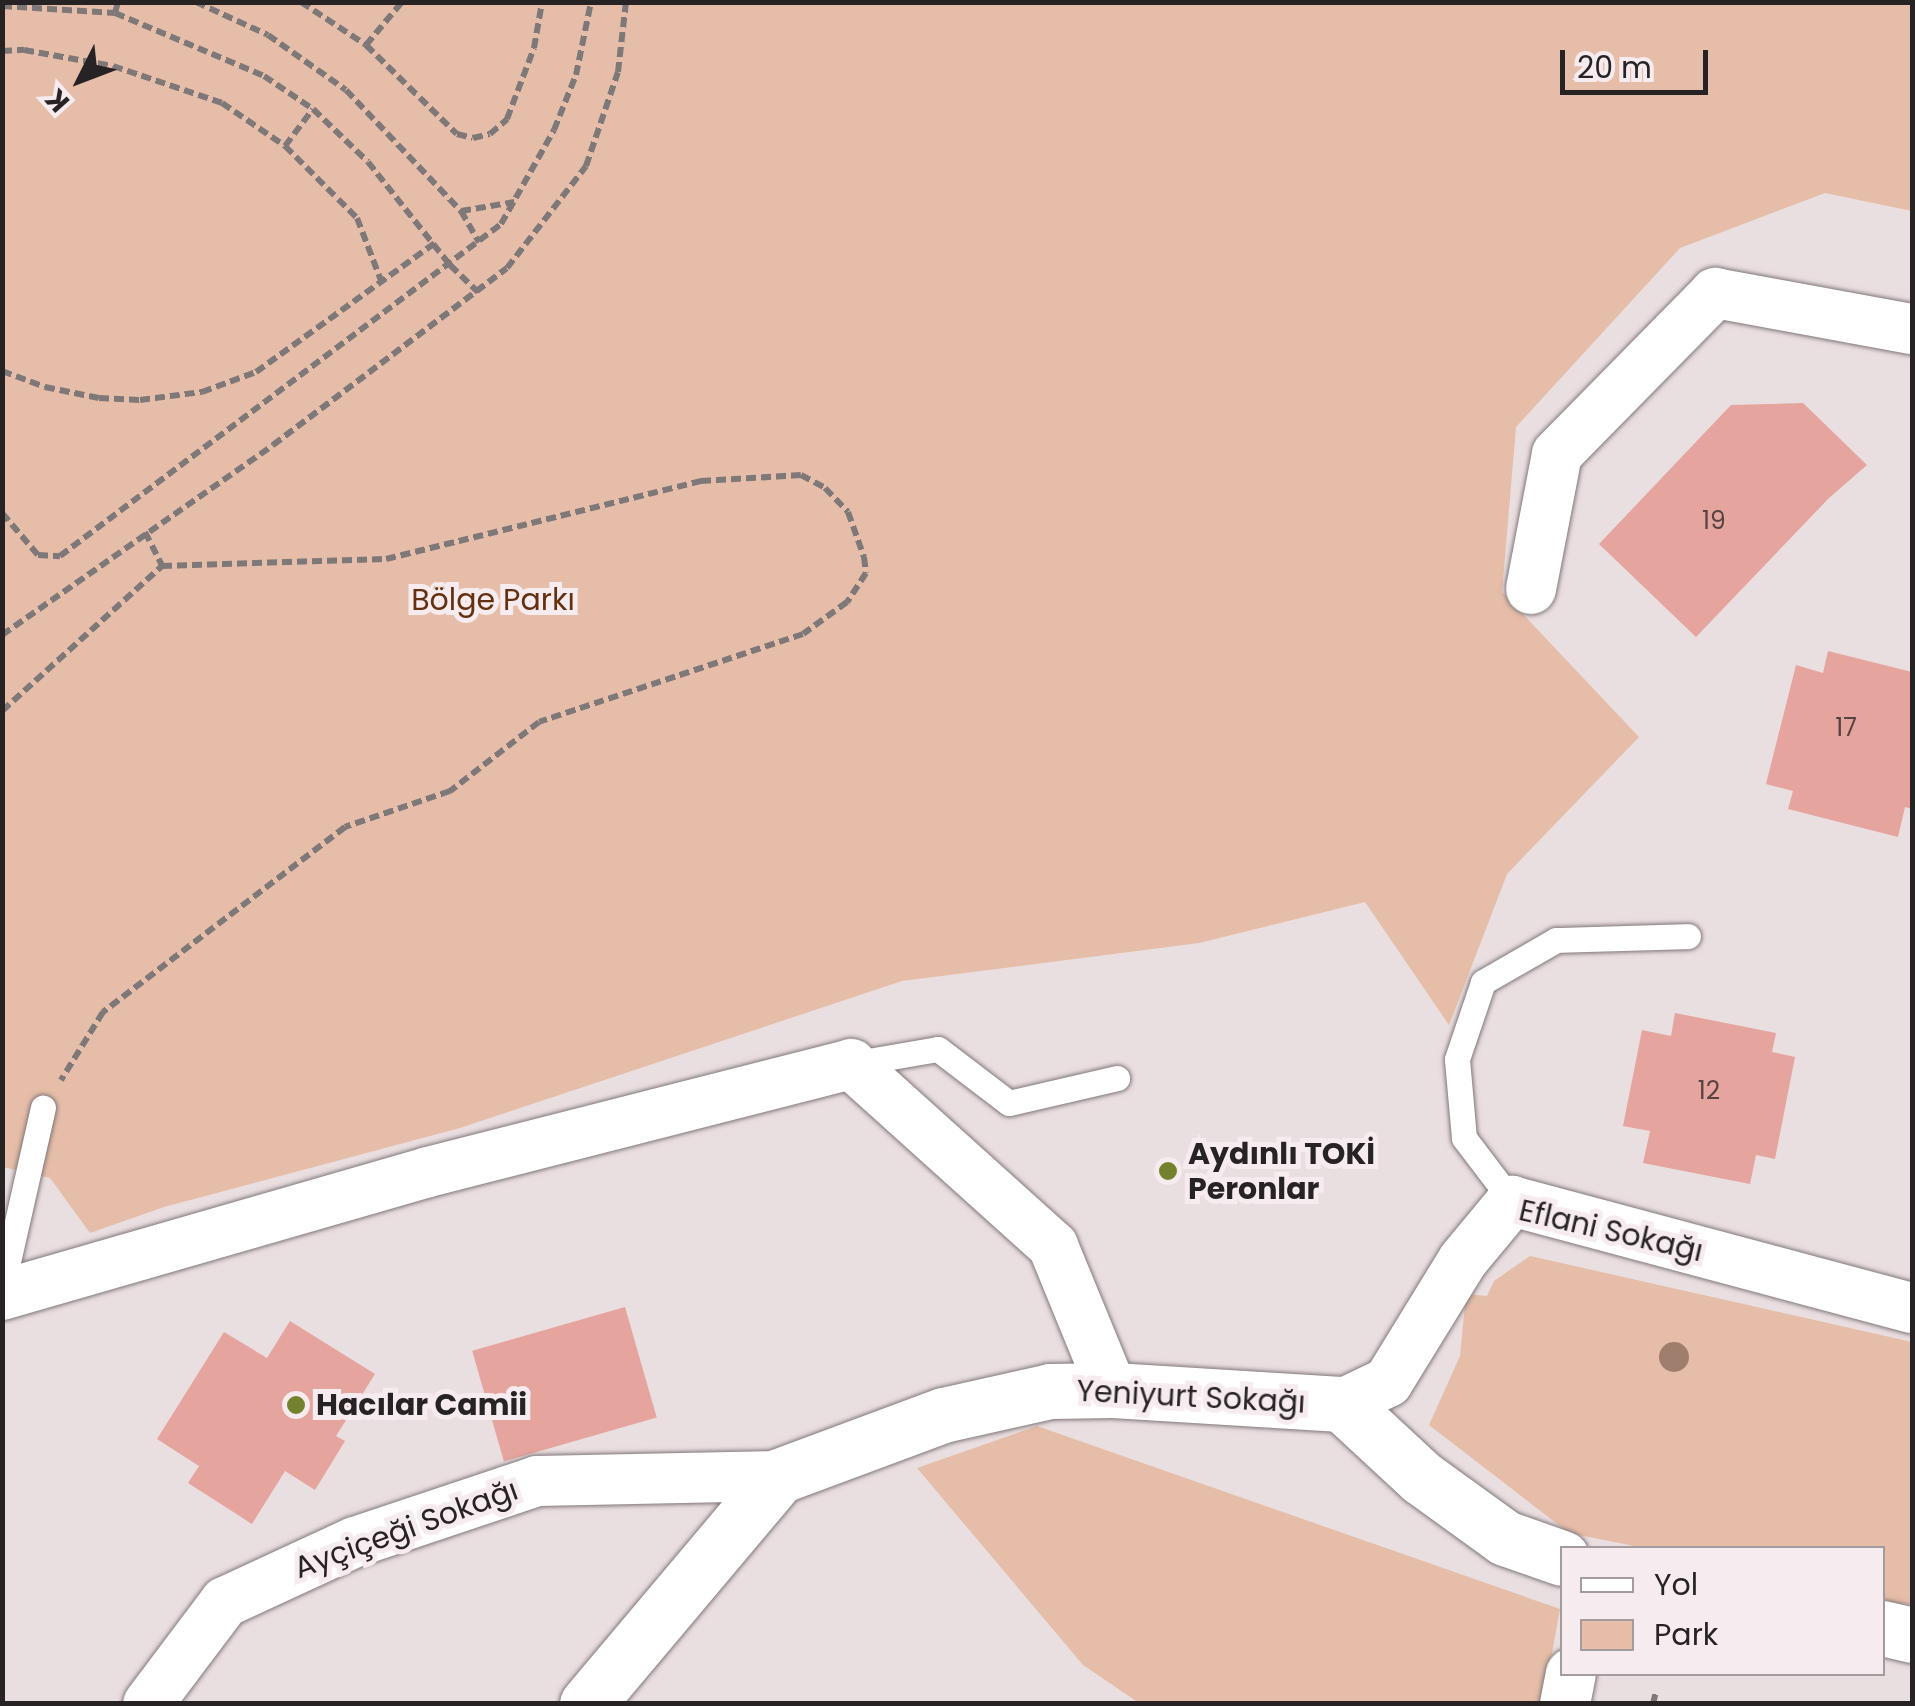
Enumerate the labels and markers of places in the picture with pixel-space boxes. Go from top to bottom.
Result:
place label: Aydınlı TOKİ Peronlar [1188,1136,1375,1206]
marker: Aydınlı TOKİ Peronlar [1157,1160,1179,1182]
place label: Hacılar Camii [316,1387,527,1423]
marker: Hacılar Camii [285,1394,307,1416]

